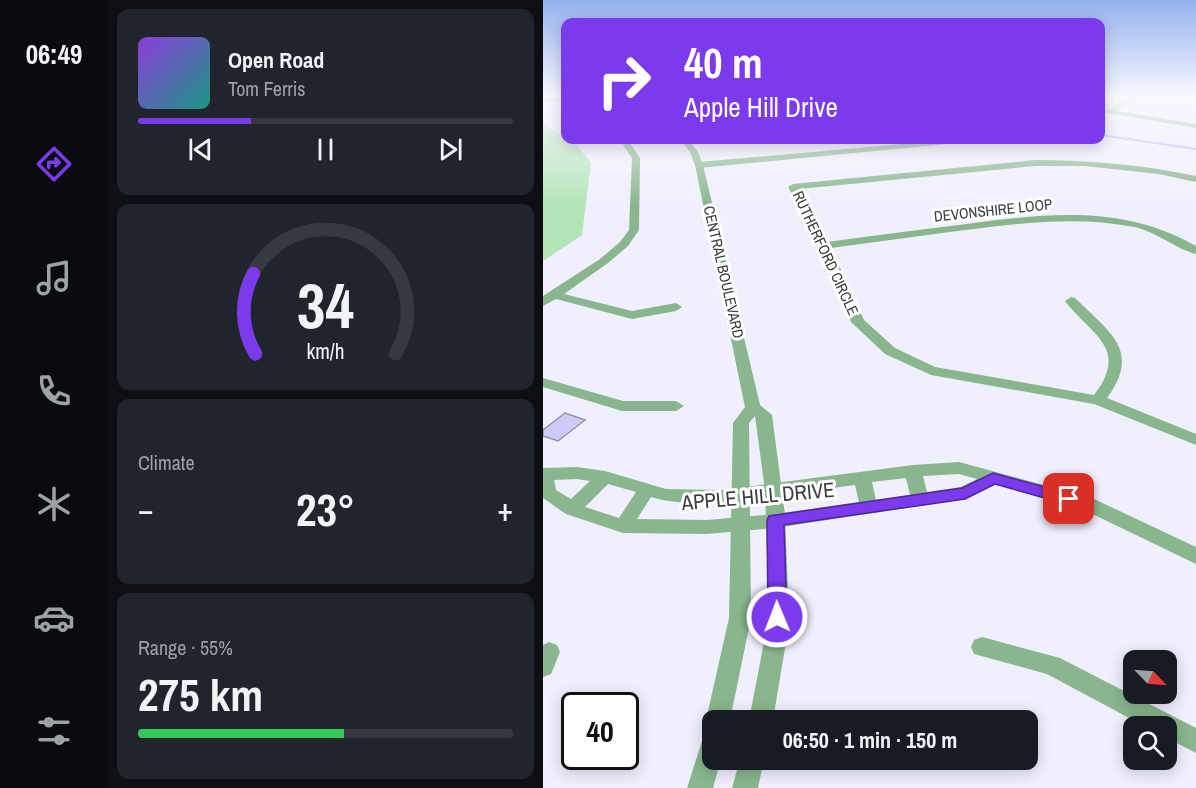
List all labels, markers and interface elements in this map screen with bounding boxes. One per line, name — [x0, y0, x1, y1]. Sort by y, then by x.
text: 40 m — [684, 35, 763, 91]
text: 06:49 — [26, 36, 82, 72]
icon: right — [585, 42, 663, 120]
text: Open Road — [228, 45, 324, 75]
text: Tom Ferris — [228, 75, 306, 102]
text: Apple Hill Drive — [684, 89, 838, 125]
icon: previous — [184, 133, 217, 166]
icon: pause — [309, 133, 342, 166]
icon: next — [434, 133, 467, 166]
icon: directions — [33, 143, 75, 185]
street label: RUTHERFORD CIRCLE — [788, 188, 864, 318]
street label: DEVONSHIRE LOOP — [933, 193, 1053, 227]
street label: CENTRAL BOULEVARD — [699, 204, 749, 340]
icon: music — [33, 257, 75, 299]
text: 34 — [297, 263, 354, 347]
text: km/h — [306, 337, 345, 366]
icon: phone — [33, 370, 75, 412]
text: Climate — [138, 449, 195, 476]
pin — [1043, 473, 1094, 524]
street label: APPLE HILL DRIVE — [679, 475, 836, 517]
text: 23° — [296, 479, 355, 540]
icon: arrive — [1052, 482, 1085, 515]
icon: climate — [33, 483, 75, 525]
text: − — [138, 487, 154, 531]
text: + — [497, 487, 513, 531]
position arrow — [745, 585, 809, 649]
icon: car — [33, 597, 75, 639]
text: Range · 55% — [138, 634, 233, 661]
north arrow — [1123, 650, 1177, 704]
map controls — [1123, 650, 1177, 770]
text: 275 km — [138, 664, 263, 725]
speed limit sign: 40 — [561, 692, 639, 770]
icon: filters — [33, 710, 75, 752]
button: search — [1123, 716, 1177, 770]
text: 06:50 · 1 min · 150 m — [783, 725, 957, 755]

